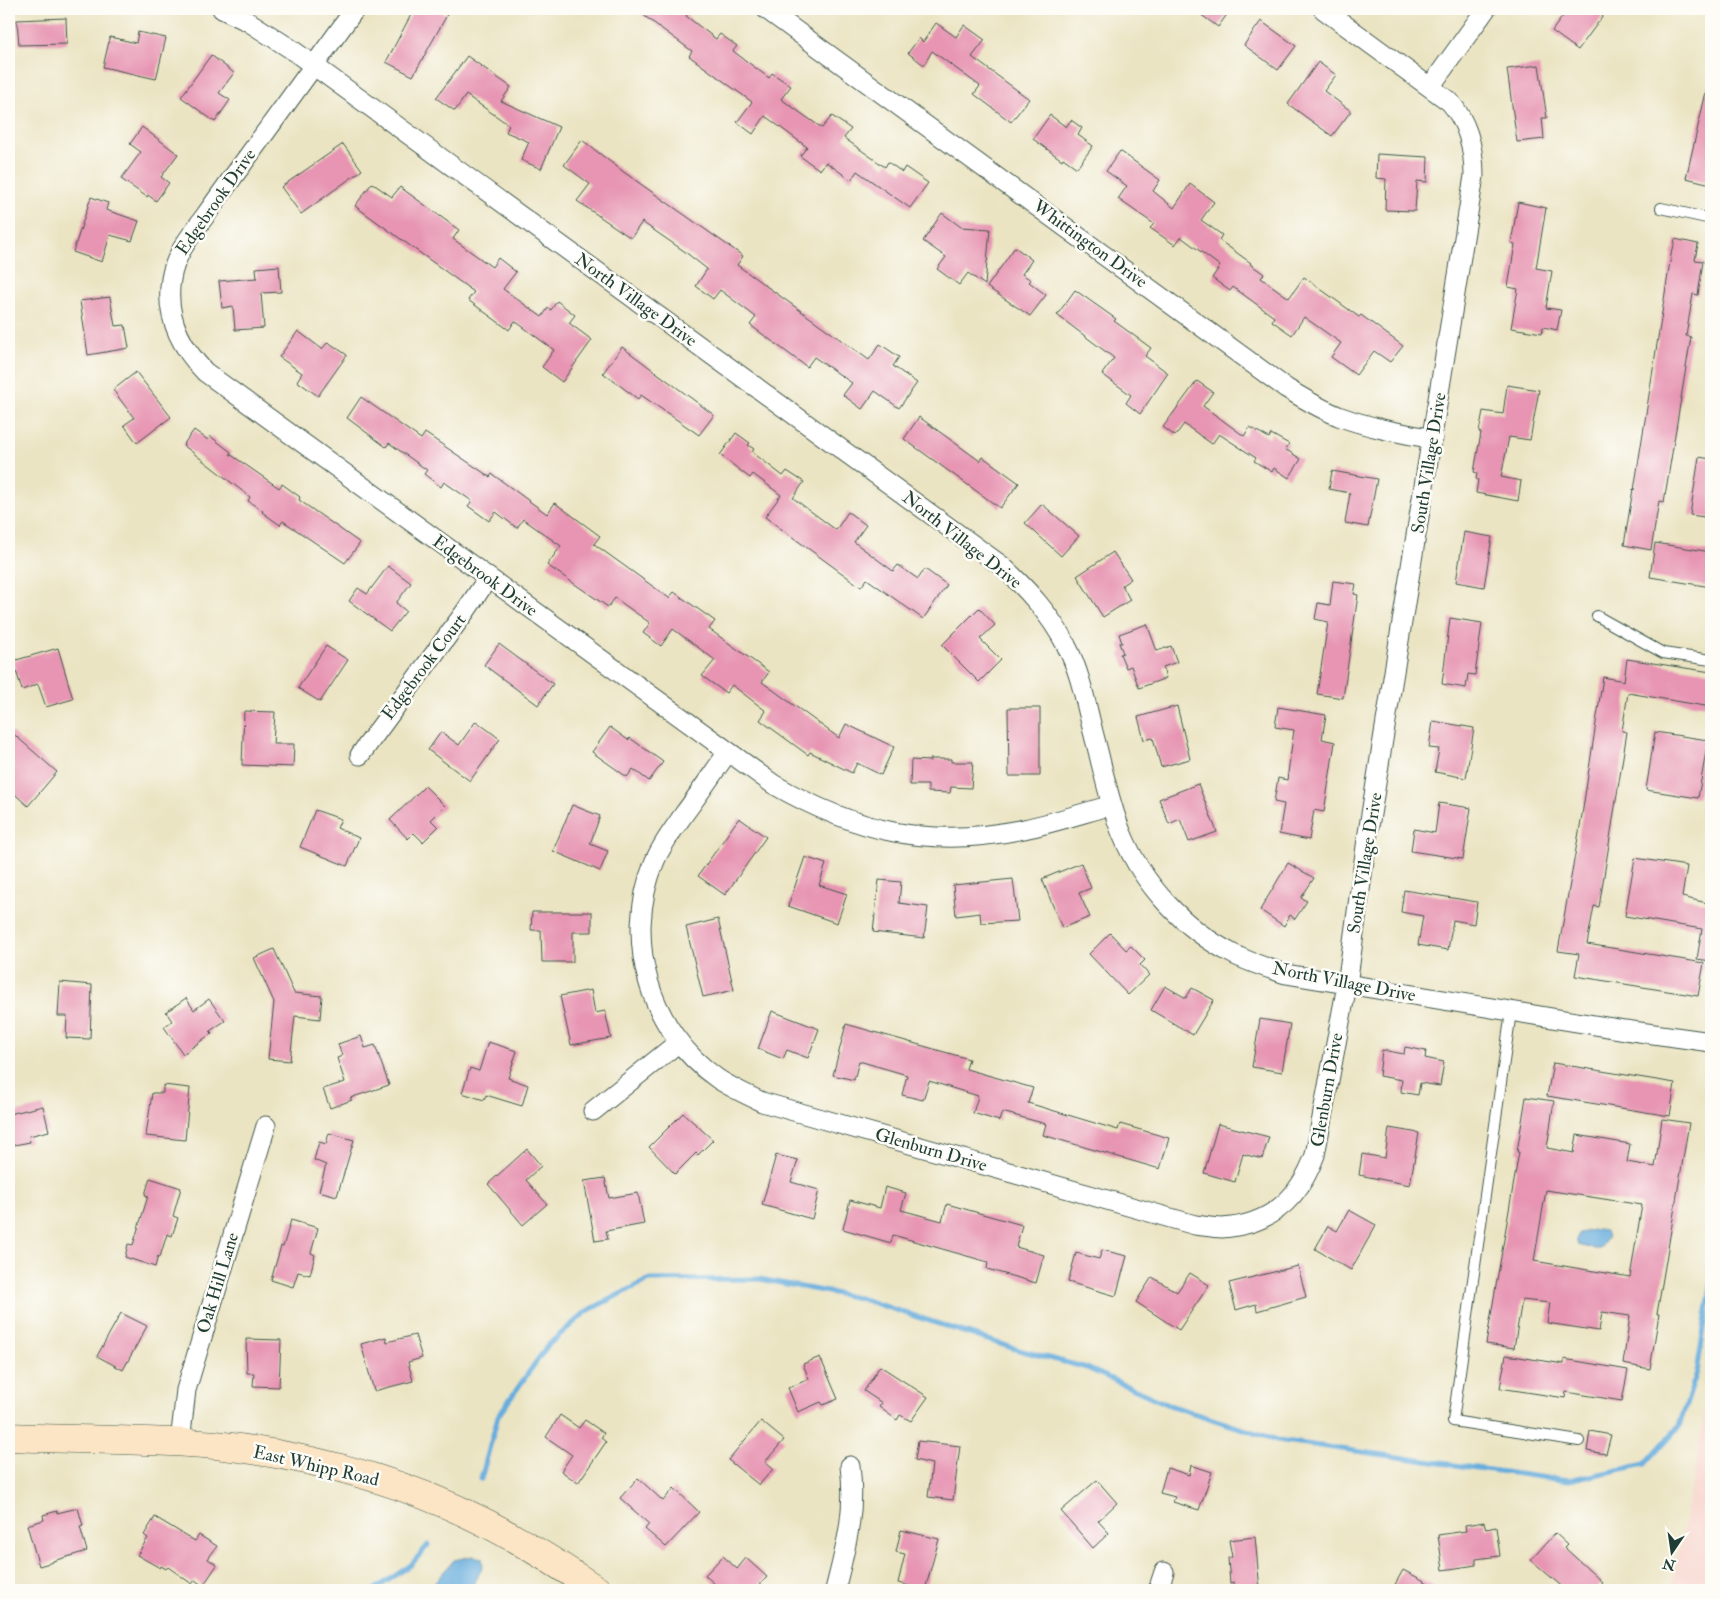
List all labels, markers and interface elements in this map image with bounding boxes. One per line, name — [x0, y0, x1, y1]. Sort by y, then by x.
street label: Edgebrook Drive — [171, 144, 261, 260]
street label: Whittington Drive — [1027, 194, 1152, 294]
street label: North Village Drive — [570, 248, 702, 352]
street label: South Village Drive — [1406, 390, 1452, 535]
street label: North Village Drive — [898, 486, 1027, 594]
street label: Edgebrook Drive — [428, 530, 543, 622]
street label: Edgebrook Court — [377, 609, 471, 725]
street label: South Village Drive — [1342, 790, 1388, 935]
street label: North Village Drive — [1270, 957, 1418, 1007]
street label: Glenburn Drive — [1306, 1031, 1348, 1149]
street label: Glenburn Drive — [872, 1123, 990, 1177]
street label: Oak Hill Lane — [192, 1229, 244, 1336]
street label: East Whipp Road — [251, 1440, 381, 1492]
north arrow — [1648, 1526, 1698, 1576]
text: N — [1661, 1554, 1678, 1574]

